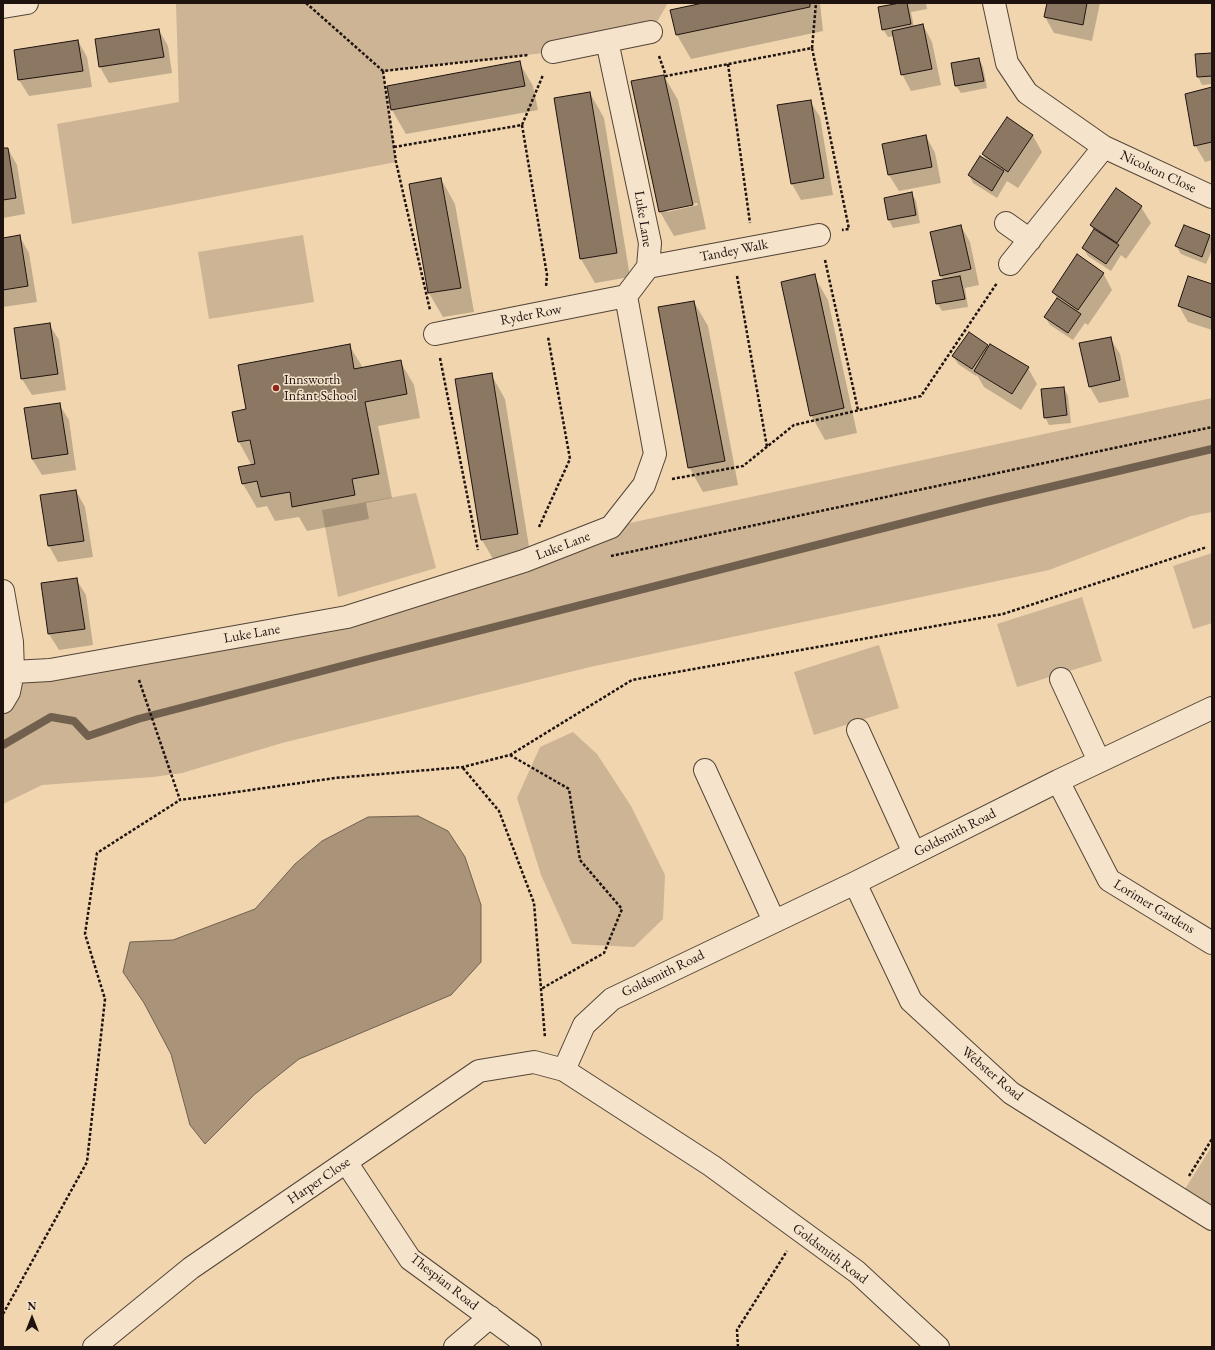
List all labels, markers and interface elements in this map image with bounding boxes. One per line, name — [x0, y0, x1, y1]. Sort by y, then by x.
street label: Nicolson Close — [1117, 147, 1199, 197]
street label: Luke Lane — [630, 190, 656, 248]
street label: Tandey Walk — [698, 236, 770, 266]
street label: Ryder Row — [499, 301, 563, 329]
place label: Innsworth Infant School — [284, 372, 357, 404]
marker: Innsworth Infant School — [271, 383, 281, 393]
street label: Luke Lane — [533, 528, 593, 564]
street label: Luke Lane — [222, 621, 282, 647]
street label: Goldsmith Road — [911, 805, 999, 861]
street label: Lorimer Gardens — [1110, 876, 1198, 938]
street label: Goldsmith Road — [619, 947, 707, 1001]
street label: Webster Road — [958, 1043, 1026, 1105]
street label: Harper Close — [284, 1154, 354, 1208]
street label: Goldsmith Road — [789, 1220, 871, 1288]
street label: Thespian Road — [406, 1250, 482, 1314]
north arrow — [12, 1298, 52, 1338]
text: N — [28, 1299, 36, 1313]

